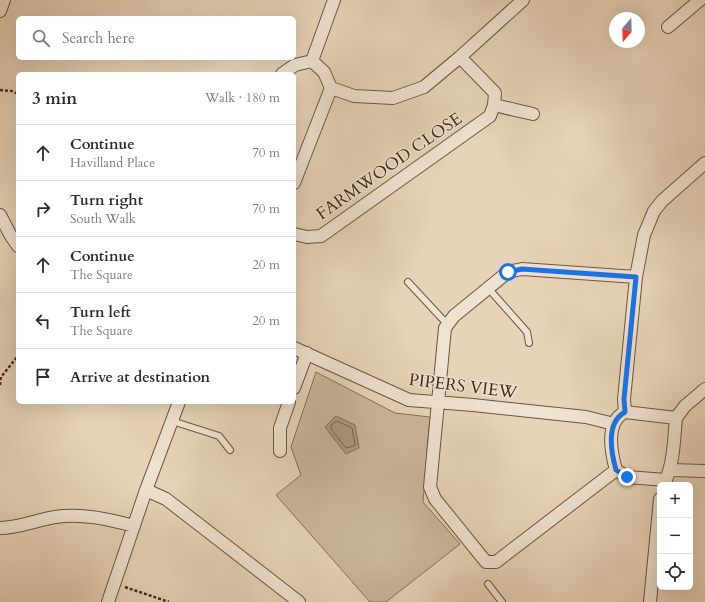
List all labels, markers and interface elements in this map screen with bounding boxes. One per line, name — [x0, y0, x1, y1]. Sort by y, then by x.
north arrow — [609, 12, 645, 48]
search box — [16, 16, 296, 60]
icon: search — [30, 27, 52, 49]
text: Search here — [62, 28, 135, 48]
text: 3 min — [32, 87, 77, 110]
text: Walk · 180 m — [205, 89, 280, 107]
street label: FARMWOOD CLOSE — [312, 107, 466, 225]
text: Continue — [70, 134, 135, 154]
icon: ahead — [32, 142, 54, 164]
text: 70 m — [252, 144, 280, 162]
text: Havilland Place — [70, 154, 155, 172]
text: Turn right — [70, 190, 143, 210]
icon: right — [32, 198, 54, 220]
text: 70 m — [252, 200, 280, 218]
text: South Walk — [70, 210, 136, 228]
text: Continue — [70, 246, 135, 266]
icon: ahead — [32, 254, 54, 276]
text: 20 m — [252, 256, 280, 274]
route start — [499, 263, 517, 281]
text: The Square — [70, 266, 133, 284]
text: Turn left — [70, 302, 131, 322]
icon: left — [32, 310, 54, 332]
text: 20 m — [252, 312, 280, 330]
text: The Square — [70, 322, 133, 340]
icon: arrive — [32, 366, 54, 388]
text: Arrive at destination — [70, 367, 210, 387]
street label: PIPERS VIEW — [408, 368, 519, 404]
route end — [618, 468, 636, 486]
map controls — [657, 482, 693, 590]
button: + — [657, 482, 693, 518]
button: − — [657, 518, 693, 554]
button: locate — [657, 554, 693, 590]

